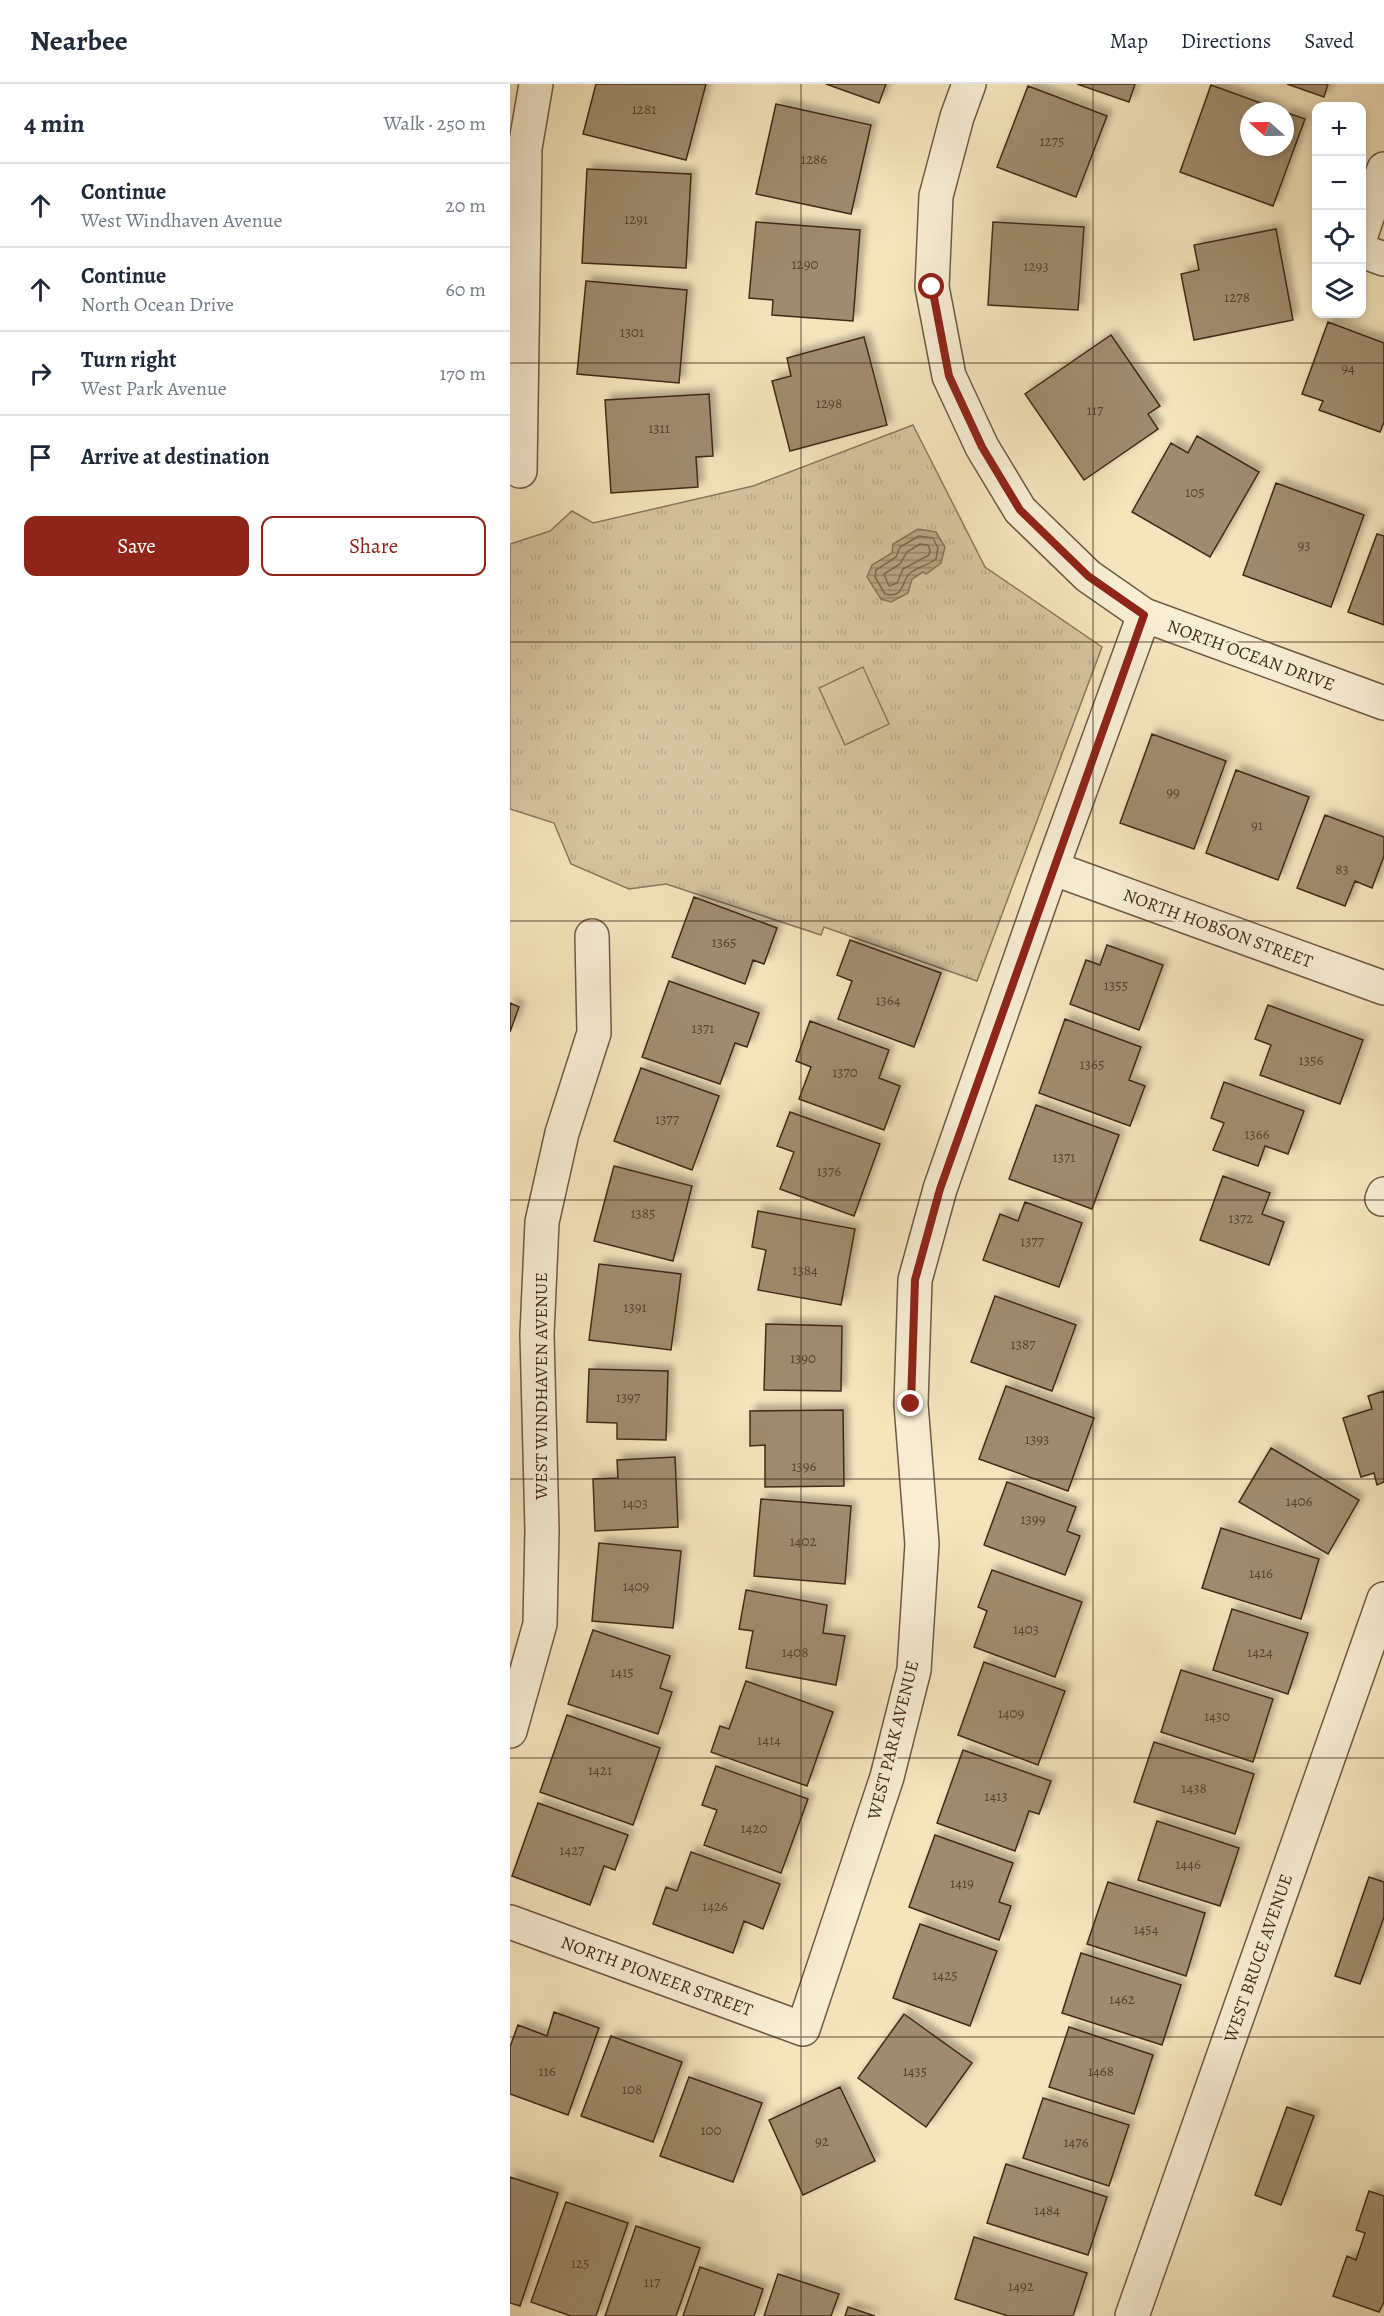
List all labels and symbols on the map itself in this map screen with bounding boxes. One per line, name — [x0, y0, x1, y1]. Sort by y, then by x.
house number: 1281 — [632, 99, 656, 119]
north arrow — [1240, 102, 1294, 156]
house number: 1275 — [1039, 131, 1065, 151]
house number: 1286 — [801, 149, 827, 169]
house number: 1291 — [624, 209, 648, 229]
house number: 1290 — [791, 254, 819, 274]
house number: 1293 — [1023, 256, 1049, 276]
route start — [918, 273, 944, 299]
house number: 1278 — [1224, 287, 1250, 307]
house number: 1301 — [620, 322, 644, 342]
house number: 94 — [1341, 358, 1355, 378]
house number: 1298 — [816, 393, 842, 413]
house number: 117 — [1087, 400, 1104, 420]
house number: 1311 — [648, 418, 670, 438]
house number: 105 — [1185, 482, 1205, 502]
house number: 93 — [1297, 535, 1311, 555]
street label: NORTH OCEAN DRIVE — [1164, 614, 1338, 696]
house number: 99 — [1166, 782, 1180, 802]
house number: 91 — [1251, 815, 1263, 835]
house number: 83 — [1335, 859, 1349, 879]
street label: NORTH HOBSON STREET — [1120, 883, 1316, 974]
house number: 1365 — [712, 932, 736, 952]
house number: 1355 — [1104, 975, 1128, 995]
house number: 1364 — [875, 990, 901, 1010]
house number: 1371 — [692, 1018, 714, 1038]
house number: 1356 — [1299, 1050, 1323, 1070]
house number: 1365 — [1080, 1054, 1104, 1074]
house number: 1370 — [832, 1062, 858, 1082]
house number: 1377 — [655, 1109, 680, 1129]
house number: 1366 — [1244, 1124, 1270, 1144]
house number: 1371 — [1053, 1147, 1075, 1167]
house number: 1376 — [817, 1161, 841, 1181]
house number: 1385 — [630, 1203, 656, 1223]
house number: 1372 — [1229, 1208, 1253, 1228]
house number: 1377 — [1020, 1231, 1045, 1251]
house number: 1384 — [792, 1260, 818, 1280]
street label: WEST WINDHAVEN AVENUE — [529, 1272, 553, 1501]
house number: 1391 — [623, 1297, 647, 1317]
house number: 1387 — [1011, 1334, 1036, 1354]
house number: 1390 — [790, 1348, 816, 1368]
house number: 1397 — [616, 1387, 641, 1407]
route end — [897, 1390, 923, 1416]
house number: 1393 — [1025, 1429, 1049, 1449]
house number: 1396 — [791, 1456, 817, 1476]
house number: 1406 — [1286, 1491, 1312, 1511]
house number: 1403 — [622, 1493, 648, 1513]
house number: 1399 — [1020, 1509, 1046, 1529]
house number: 1402 — [789, 1531, 817, 1551]
house number: 1416 — [1249, 1563, 1273, 1583]
house number: 1409 — [623, 1576, 650, 1596]
house number: 1403 — [1013, 1619, 1039, 1639]
house number: 1408 — [781, 1642, 809, 1662]
house number: 1424 — [1247, 1642, 1273, 1662]
street label: WEST PARK AVENUE — [861, 1658, 924, 1823]
house number: 1415 — [610, 1662, 634, 1682]
house number: 1409 — [998, 1703, 1025, 1723]
house number: 1430 — [1204, 1706, 1230, 1726]
house number: 1414 — [757, 1730, 781, 1750]
house number: 1421 — [588, 1760, 612, 1780]
house number: 1438 — [1181, 1778, 1207, 1798]
house number: 1413 — [984, 1786, 1008, 1806]
house number: 1420 — [740, 1818, 768, 1838]
house number: 1427 — [559, 1840, 585, 1860]
house number: 1446 — [1175, 1854, 1201, 1874]
street label: WEST BRUCE AVENUE — [1218, 1871, 1298, 2046]
house number: 1419 — [950, 1873, 974, 1893]
house number: 1426 — [702, 1896, 728, 1916]
house number: 1454 — [1133, 1919, 1159, 1939]
street label: NORTH PIONEER STREET — [558, 1930, 756, 2022]
house number: 1425 — [932, 1965, 958, 1985]
house number: 1462 — [1109, 1989, 1135, 2009]
house number: 116 — [538, 2061, 556, 2081]
house number: 1435 — [903, 2061, 927, 2081]
house number: 1468 — [1088, 2061, 1114, 2081]
house number: 108 — [622, 2079, 642, 2099]
house number: 100 — [700, 2120, 722, 2140]
house number: 92 — [815, 2131, 829, 2151]
house number: 1476 — [1063, 2132, 1089, 2152]
house number: 1484 — [1034, 2200, 1060, 2220]
house number: 125 — [571, 2253, 589, 2273]
house number: 117 — [644, 2272, 661, 2292]
house number: 1492 — [1008, 2276, 1034, 2296]

